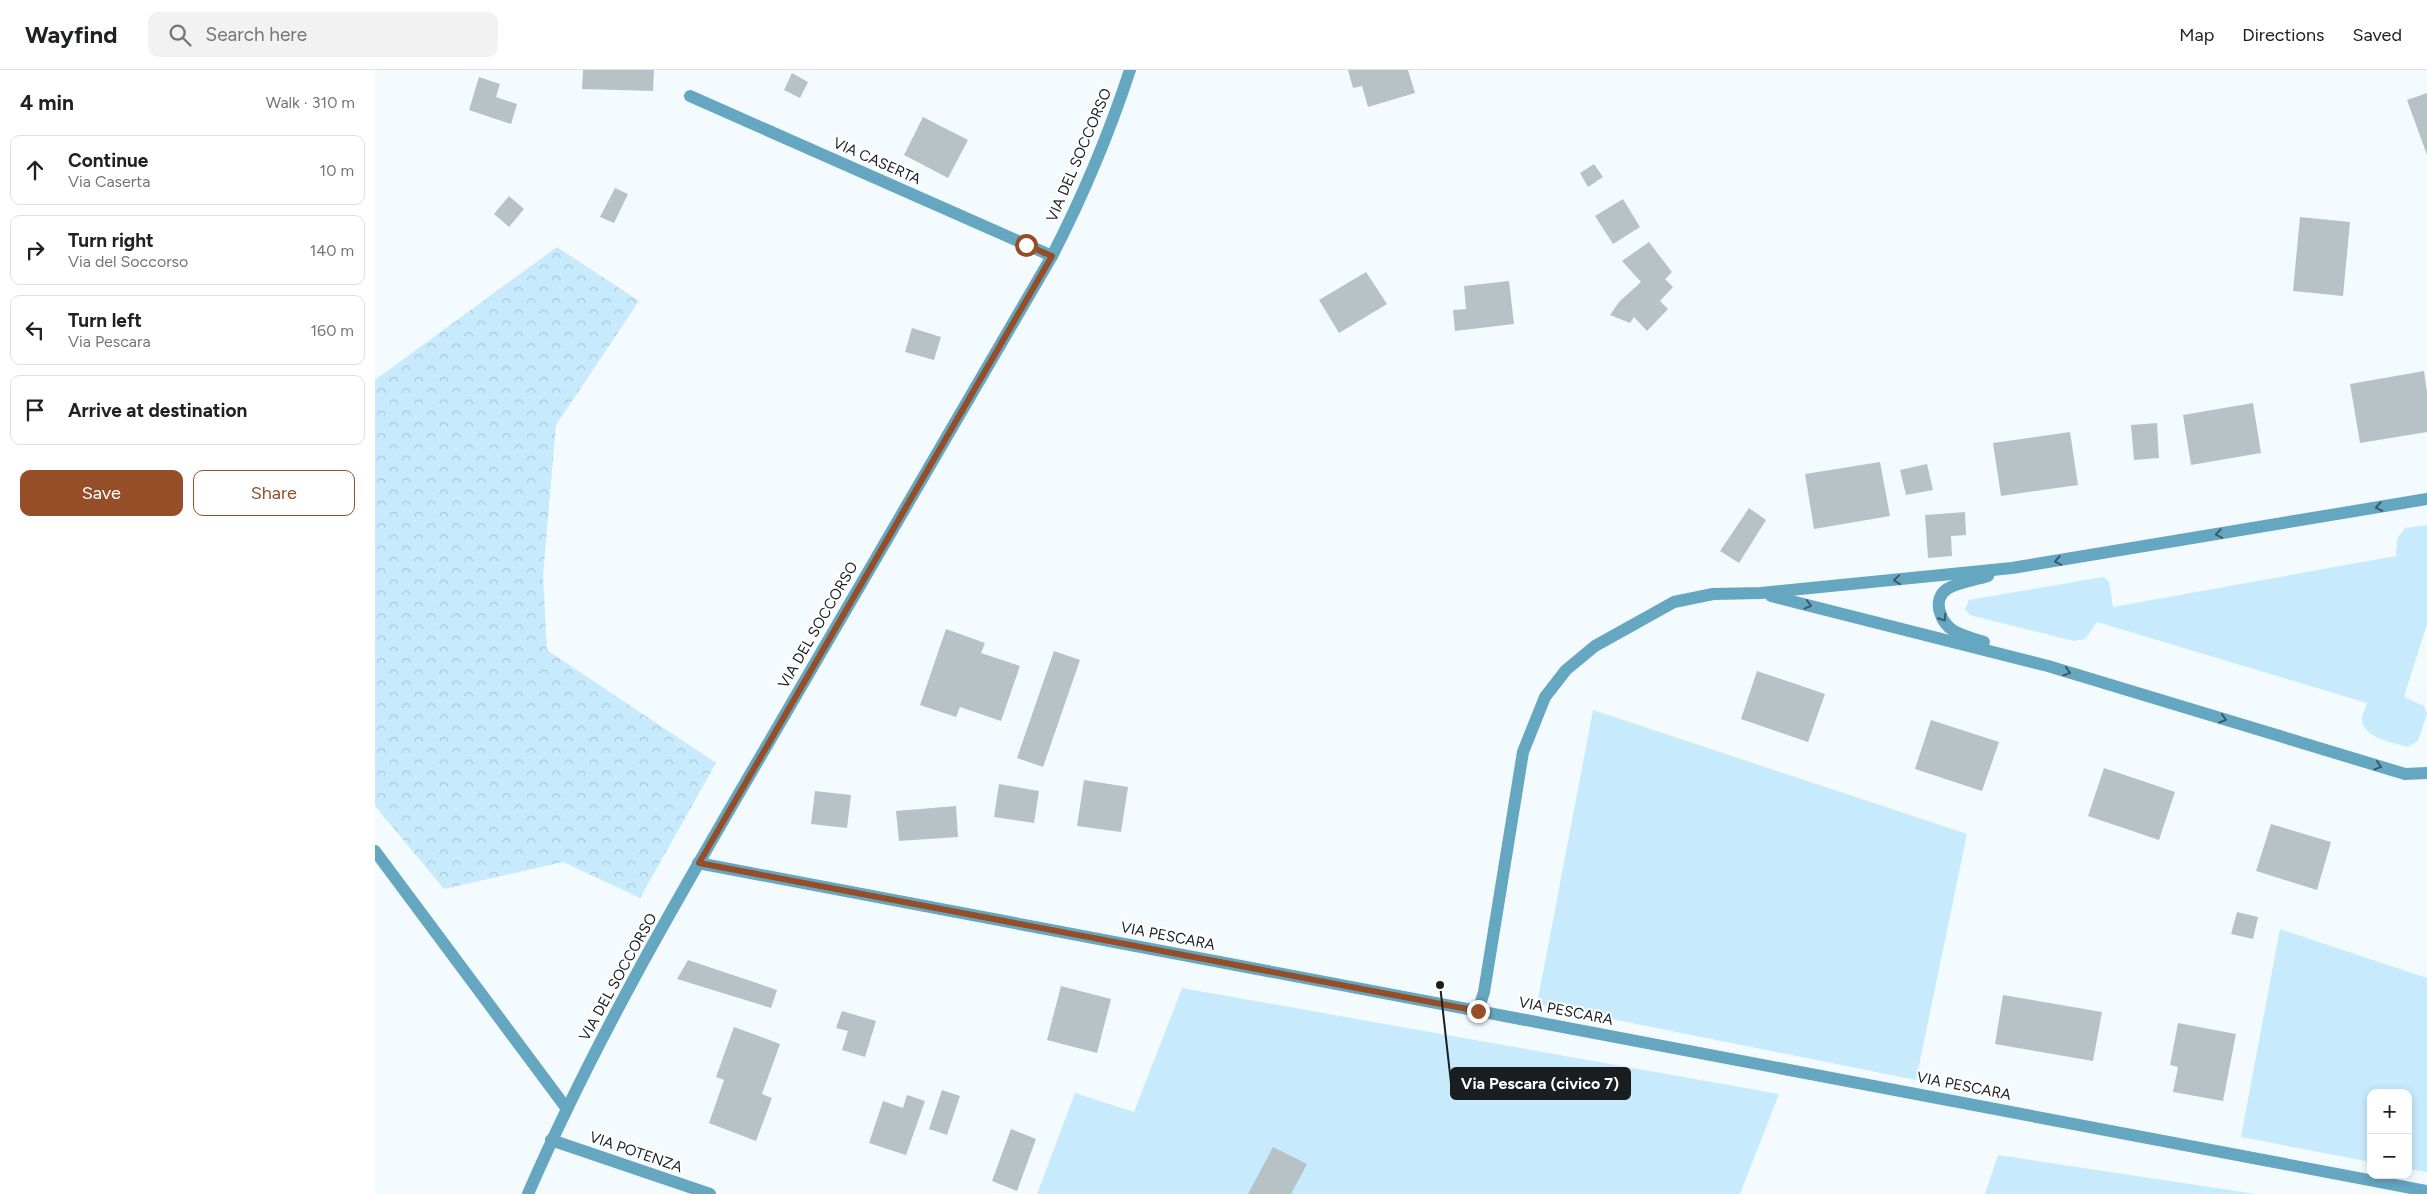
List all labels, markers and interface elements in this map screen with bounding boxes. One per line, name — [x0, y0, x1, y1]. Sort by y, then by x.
search box — [148, 12, 498, 57]
text: Wayfind — [25, 20, 118, 49]
icon: search — [166, 21, 194, 49]
text: Search here — [206, 23, 307, 46]
text: Map — [2179, 24, 2214, 46]
text: Directions — [2242, 24, 2324, 46]
text: Saved — [2352, 24, 2402, 46]
street label: VIA DEL SOCCORSO — [1043, 85, 1115, 225]
text: 4 min — [20, 90, 74, 115]
text: Walk · 310 m — [266, 93, 355, 112]
street label: VIA CASERTA — [830, 134, 924, 188]
text: Continue — [68, 149, 148, 172]
icon: ahead — [21, 156, 49, 184]
text: 10 m — [320, 161, 354, 180]
text: Via Caserta — [68, 172, 150, 191]
text: Turn right — [68, 229, 154, 252]
route start — [1015, 234, 1038, 257]
icon: right — [21, 236, 49, 264]
text: 140 m — [310, 241, 354, 260]
text: Via del Soccorso — [68, 252, 188, 271]
text: Turn left — [68, 309, 142, 332]
icon: left — [21, 316, 49, 344]
text: 160 m — [311, 321, 354, 340]
text: Via Pescara — [68, 332, 151, 351]
icon: arrive — [21, 396, 49, 424]
text: Arrive at destination — [68, 399, 247, 422]
button: Save — [20, 470, 183, 516]
button: Share — [193, 470, 355, 516]
one-way arrow — [2375, 501, 2383, 511]
one-way arrow — [2214, 528, 2223, 538]
one-way arrow — [2054, 555, 2063, 565]
street label: VIA DEL SOCCORSO — [774, 558, 862, 692]
one-way arrow — [1893, 574, 1901, 585]
one-way arrow — [1804, 599, 1813, 610]
one-way arrow — [1937, 613, 1947, 622]
one-way arrow — [2063, 666, 2071, 676]
one-way arrow — [2218, 713, 2226, 723]
one-way arrow — [2374, 760, 2382, 770]
street label: VIA DEL SOCCORSO — [575, 910, 661, 1044]
street label: VIA PESCARA — [1119, 918, 1217, 954]
street label: VIA PESCARA — [1517, 993, 1615, 1029]
route end — [1467, 1000, 1490, 1023]
callout: Via Pescara (civico 7) — [1451, 1068, 1630, 1099]
street label: VIA PESCARA — [1915, 1068, 2013, 1104]
text: Via Pescara (civico 7) — [1461, 1074, 1619, 1093]
map controls — [2367, 1089, 2412, 1179]
button: + — [2367, 1089, 2412, 1134]
street label: VIA POTENZA — [587, 1128, 685, 1176]
button: − — [2367, 1134, 2412, 1179]

